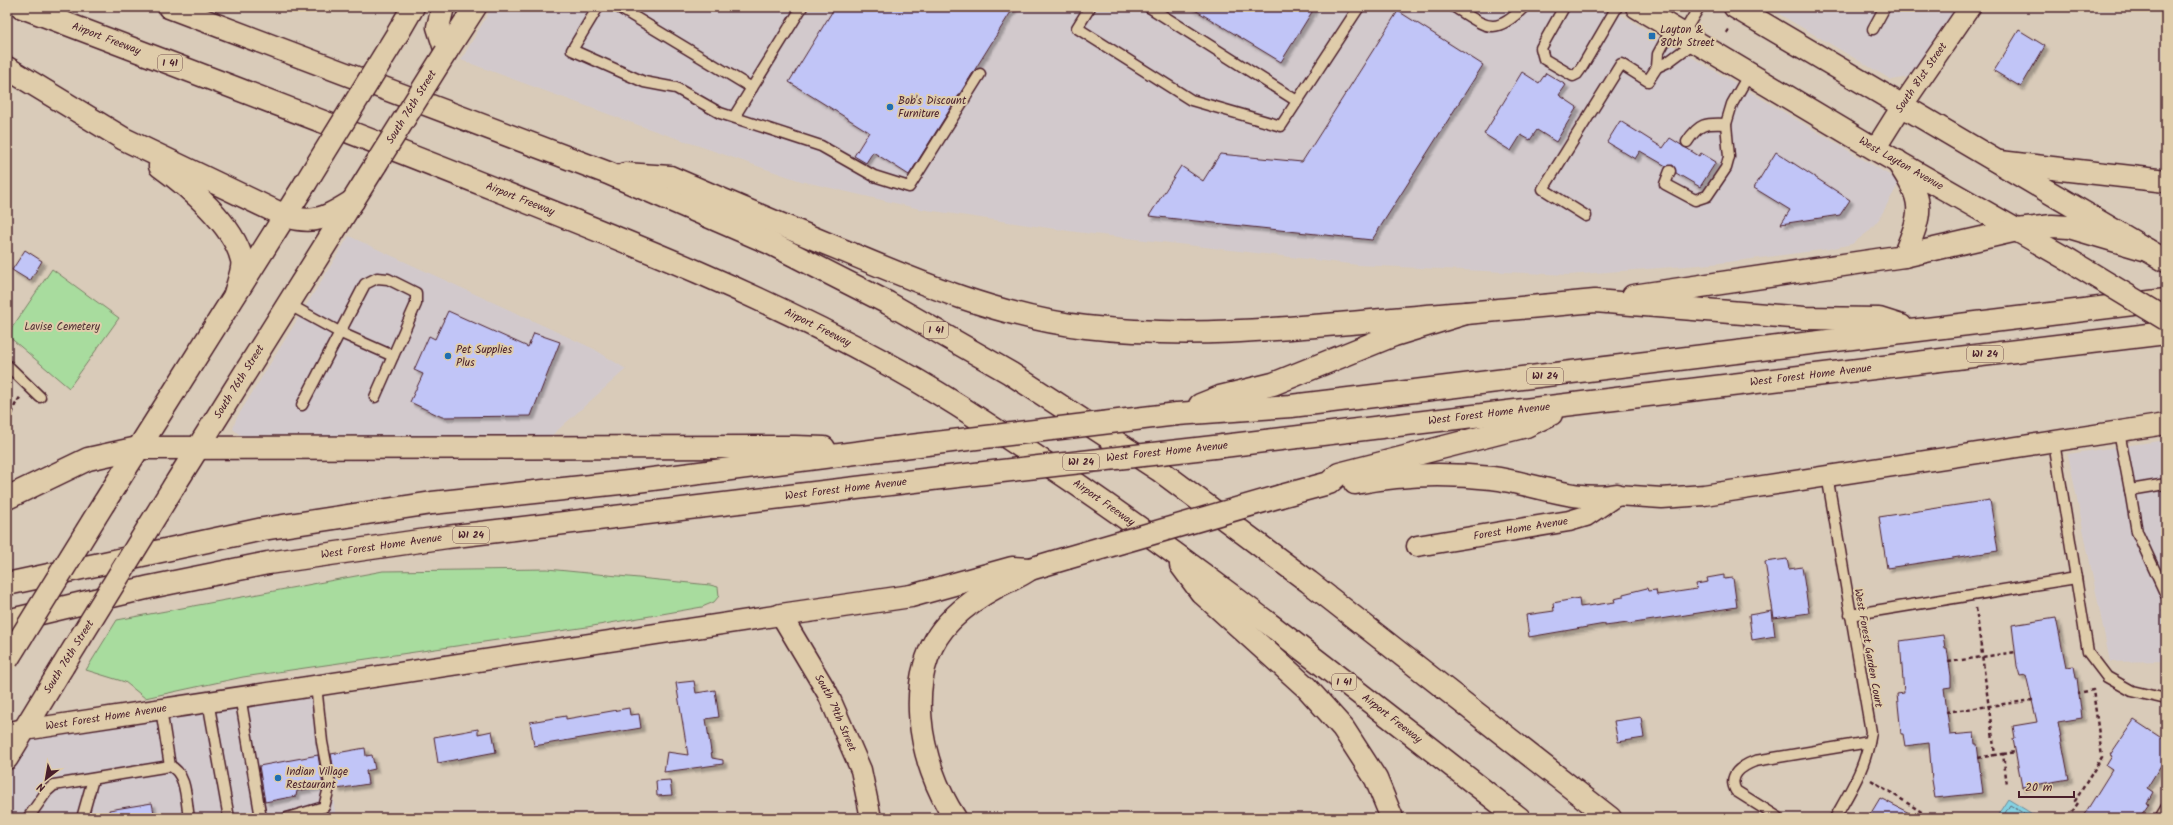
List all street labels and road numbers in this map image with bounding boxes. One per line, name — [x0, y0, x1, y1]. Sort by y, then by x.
street label: Airport Freeway — [69, 18, 144, 60]
street label: South 81st Street — [1891, 38, 1952, 117]
road number: I 41 — [158, 55, 182, 71]
street label: South 76th Street — [381, 66, 442, 148]
street label: West Layton Avenue — [1855, 132, 1947, 195]
street label: Airport Freeway — [483, 177, 558, 221]
street label: Airport Freeway — [781, 303, 855, 352]
road number: I 41 — [924, 322, 948, 338]
street label: South 76th Street — [209, 341, 270, 422]
road number: WI 24 — [1967, 346, 2003, 362]
street label: West Forest Home Avenue — [1749, 359, 1873, 392]
road number: WI 24 — [1527, 368, 1563, 384]
street label: West Forest Home Avenue — [1427, 398, 1551, 430]
street label: West Forest Home Avenue — [1105, 437, 1229, 467]
road number: WI 24 — [1063, 454, 1099, 470]
street label: West Forest Home Avenue — [784, 473, 908, 505]
street label: Airport Freeway — [1069, 475, 1139, 532]
street label: Forest Home Avenue — [1472, 512, 1569, 546]
road number: WI 24 — [453, 527, 489, 543]
street label: West Forest Home Avenue — [319, 529, 443, 564]
street label: West Forest Garden Court — [1849, 587, 1887, 710]
street label: South 76th Street — [39, 616, 99, 698]
street label: South 79th Street — [809, 671, 861, 755]
road number: I 41 — [1332, 674, 1356, 690]
street label: Airport Freeway — [1358, 689, 1427, 749]
street label: West Forest Home Avenue — [44, 699, 168, 736]

